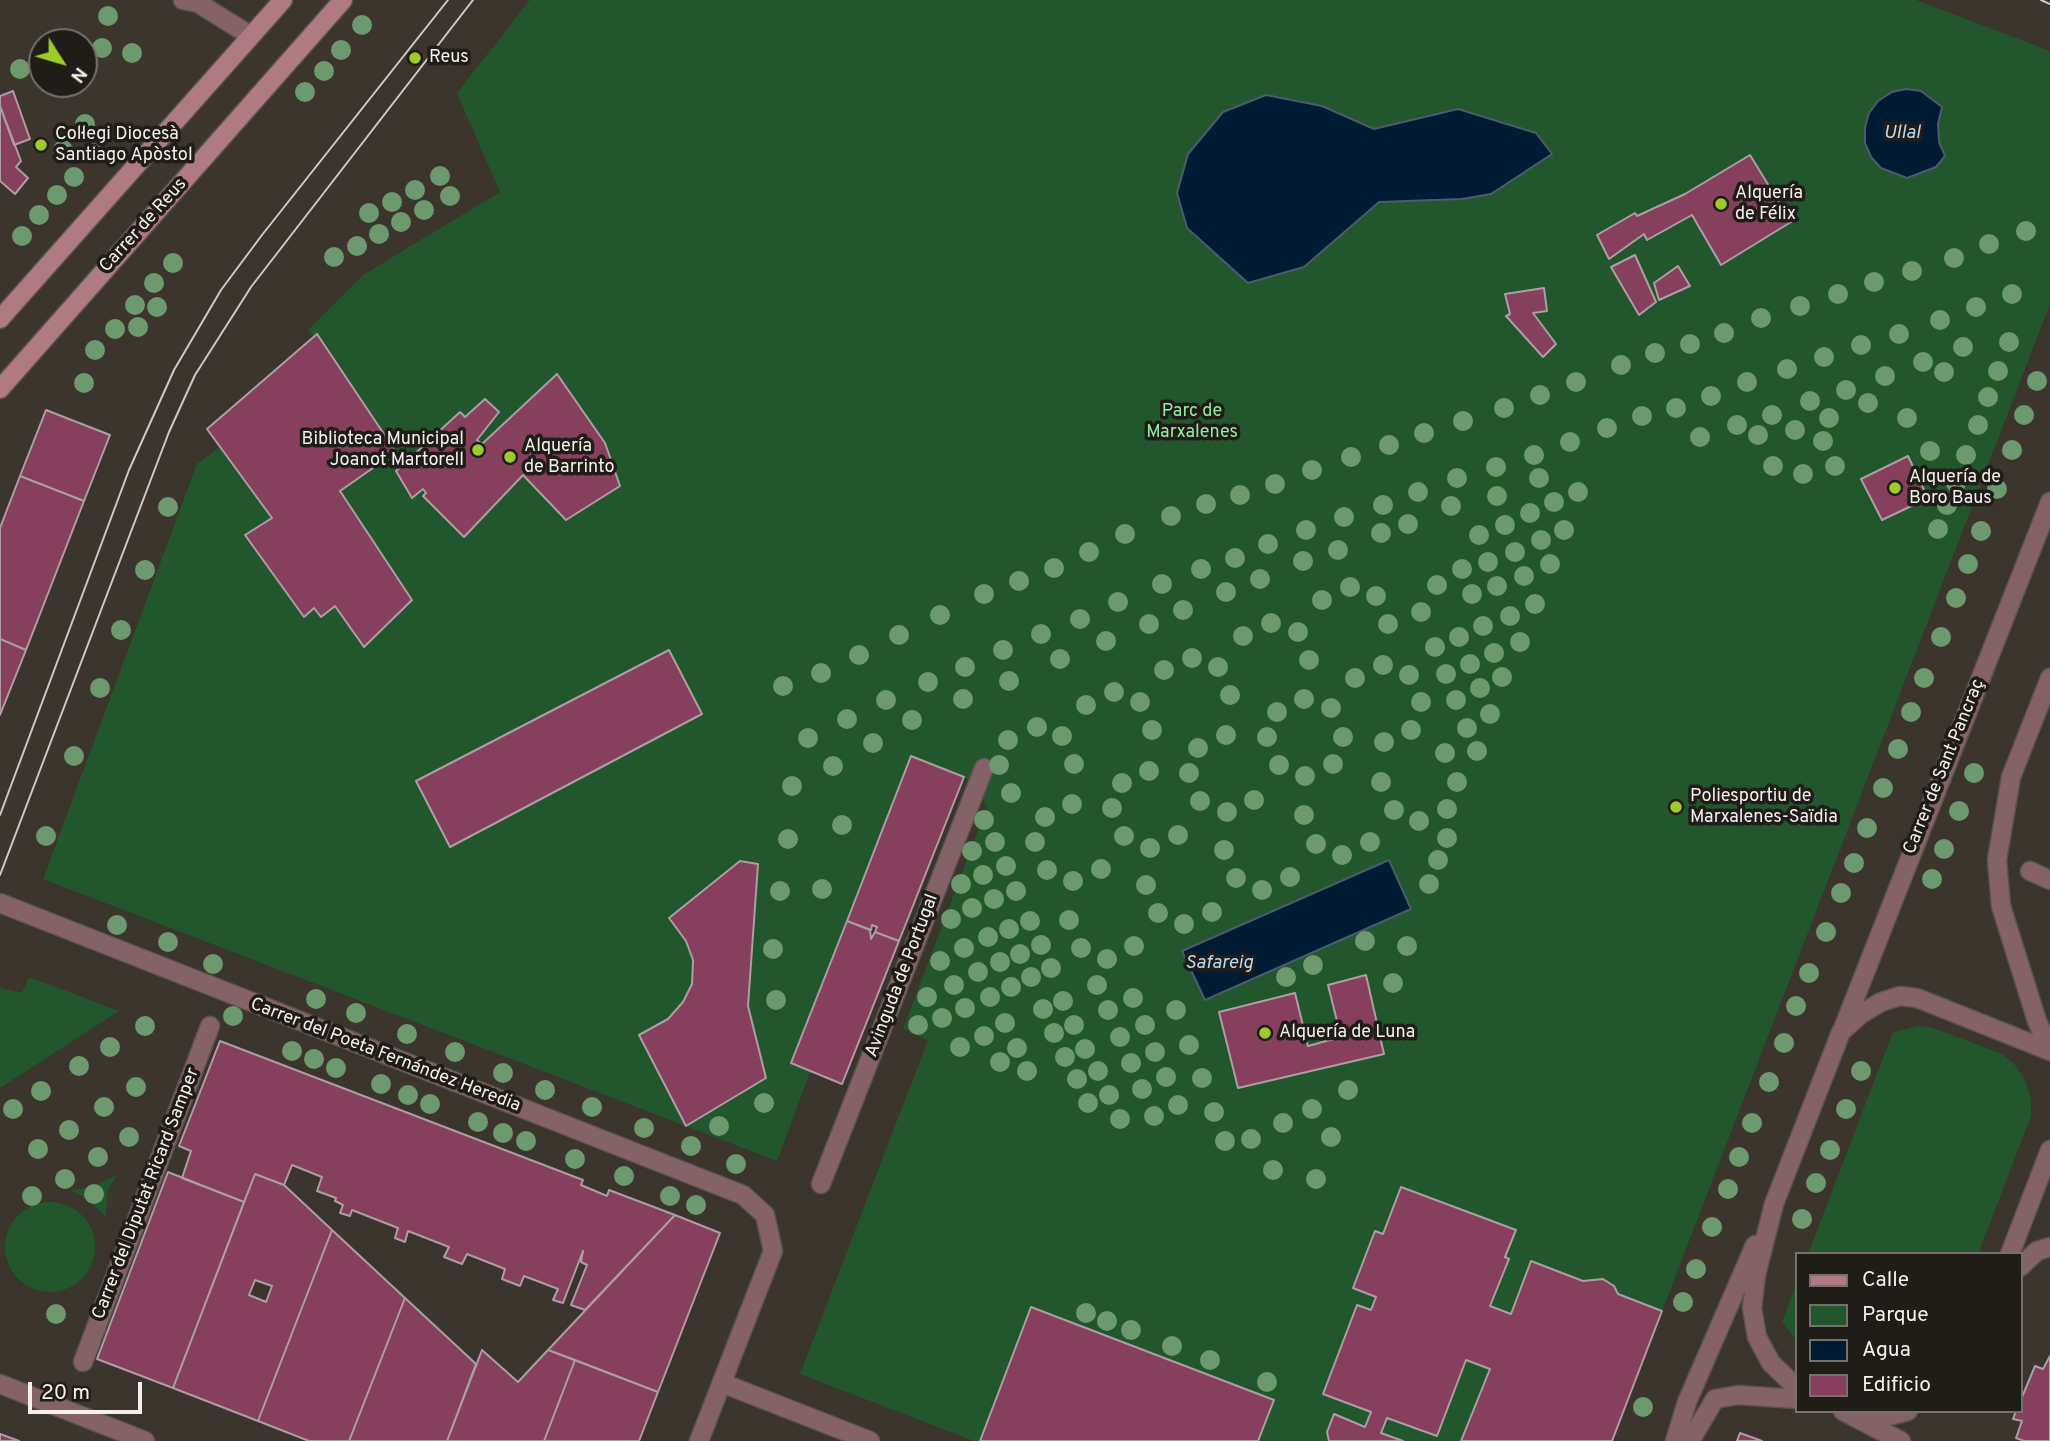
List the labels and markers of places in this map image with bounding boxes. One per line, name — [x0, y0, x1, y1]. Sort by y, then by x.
place label: Reus — [429, 47, 469, 69]
marker: Reus — [407, 50, 423, 66]
place label: Col·legi Diocesà Santiago Apòstol — [55, 124, 193, 166]
marker: Col·legi Diocesà Santiago Apòstol — [33, 137, 49, 153]
place label: Alquería de Félix — [1735, 183, 1803, 226]
marker: Alquería de Félix — [1713, 196, 1729, 212]
place label: Biblioteca Municipal Joanot Martorell — [302, 429, 464, 472]
place label: Alquería de Barrinto — [524, 436, 615, 478]
marker: Biblioteca Municipal Joanot Martorell — [470, 442, 486, 458]
marker: Alquería de Barrinto — [502, 449, 518, 465]
place label: Alquería de Boro Baus — [1909, 467, 2001, 510]
marker: Alquería de Boro Baus — [1887, 480, 1903, 496]
place label: Poliesportiu de Marxalenes-Saïdia — [1690, 786, 1838, 828]
marker: Poliesportiu de Marxalenes-Saïdia — [1668, 799, 1684, 815]
place label: Alquería de Luna — [1279, 1022, 1415, 1044]
marker: Alquería de Luna — [1257, 1025, 1273, 1041]

